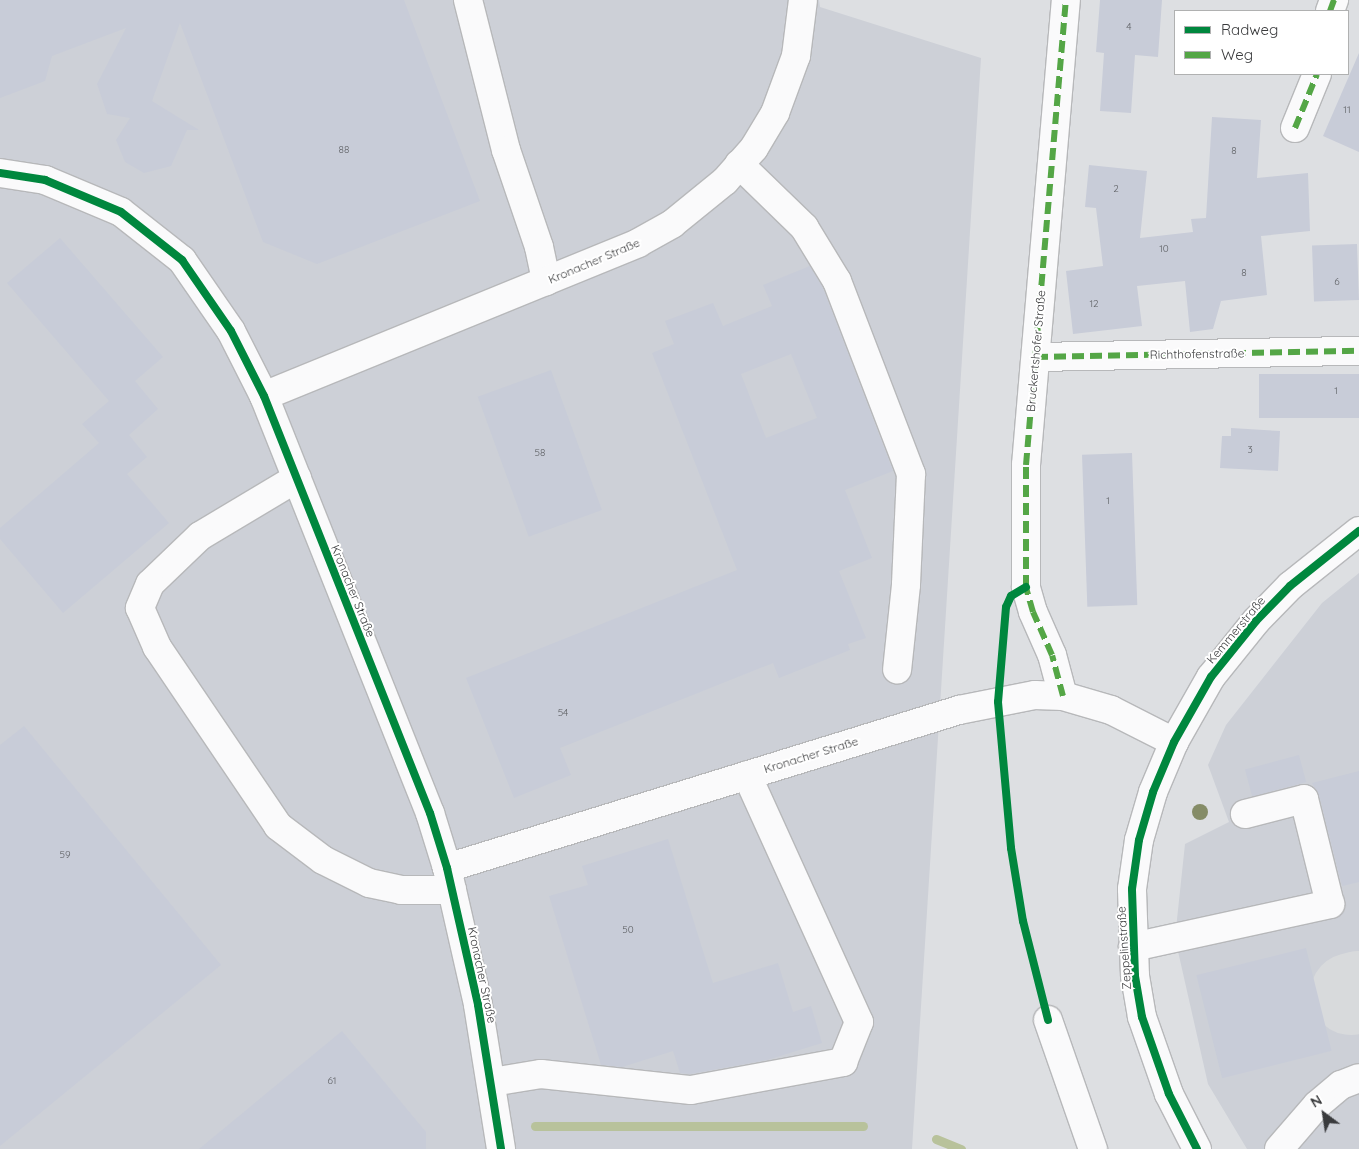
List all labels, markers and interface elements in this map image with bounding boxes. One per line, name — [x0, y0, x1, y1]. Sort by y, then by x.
legend — [1174, 10, 1349, 75]
text: Radweg — [1221, 20, 1278, 39]
house number: 4 — [1126, 21, 1132, 33]
text: Weg — [1221, 45, 1253, 64]
house number: 11 — [1343, 104, 1351, 116]
house number: 88 — [339, 144, 349, 156]
house number: 8 — [1231, 145, 1237, 157]
house number: 2 — [1113, 183, 1119, 195]
street label: Kronacher Straße — [546, 235, 642, 287]
house number: 10 — [1159, 243, 1169, 255]
house number: 8 — [1241, 267, 1247, 279]
house number: 6 — [1334, 276, 1340, 288]
street label: Bruckertshofer Straße — [1024, 290, 1048, 412]
house number: 12 — [1089, 298, 1099, 310]
street label: Richthofenstraße — [1149, 346, 1245, 362]
house number: 1 — [1334, 385, 1338, 397]
house number: 3 — [1247, 444, 1253, 456]
house number: 58 — [535, 447, 545, 459]
house number: 1 — [1106, 495, 1110, 507]
street label: Kronacher Straße — [328, 543, 378, 639]
street label: Kemmerstraße — [1204, 593, 1268, 667]
house number: 54 — [558, 707, 568, 719]
street label: Kronacher Straße — [762, 734, 860, 776]
house number: 59 — [59, 849, 71, 861]
street label: Zeppelinstraße — [1114, 906, 1134, 990]
house number: 50 — [622, 924, 634, 936]
street label: Kronacher Straße — [465, 926, 499, 1024]
house number: 61 — [327, 1075, 337, 1087]
north arrow — [1299, 1089, 1349, 1139]
text: N — [1307, 1091, 1325, 1112]

